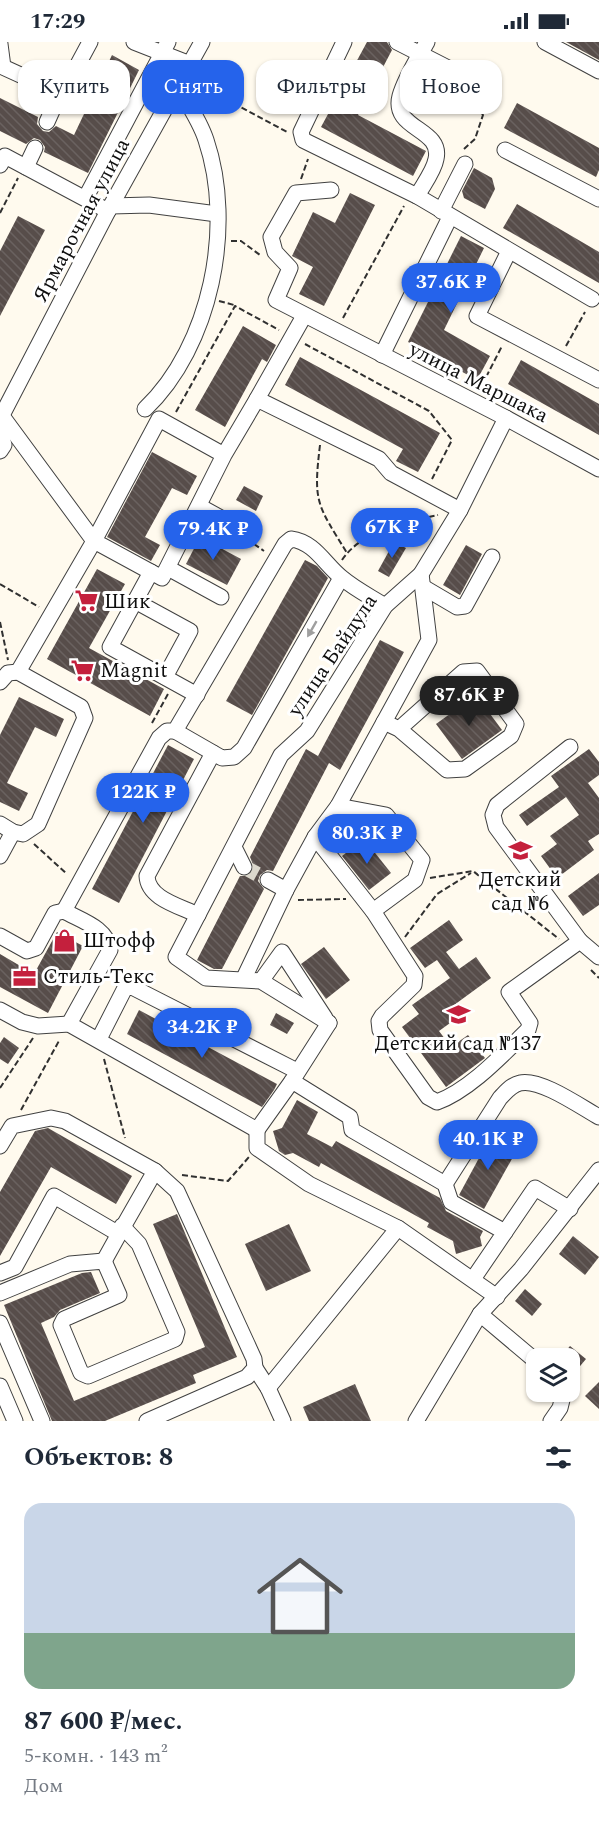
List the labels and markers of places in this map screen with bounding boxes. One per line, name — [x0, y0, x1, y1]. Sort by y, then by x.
pin: 37.6K ₽ — [396, 263, 506, 314]
pin: 67K ₽ — [350, 508, 434, 559]
pin: 79.4K ₽ — [158, 510, 268, 561]
place label: Шик — [104, 586, 151, 618]
supermarket icon: Шик — [73, 588, 99, 614]
place label: Magnit — [100, 655, 168, 687]
supermarket icon: Magnit — [69, 657, 95, 683]
pin: 87.6K ₽ — [414, 676, 524, 727]
pin: 122K ₽ — [94, 773, 192, 824]
pin: 80.3K ₽ — [312, 814, 422, 865]
school or university icon: Детский сад №6 — [507, 838, 533, 864]
place label: Детский сад №6 — [479, 864, 561, 920]
place label: Штофф — [83, 925, 155, 957]
shop icon: Штофф — [52, 927, 78, 953]
place label: Стиль-Текс — [43, 961, 154, 993]
office icon: Стиль-Текс — [12, 963, 38, 989]
school or university icon: Детский сад №137 — [445, 1002, 471, 1028]
pin: 34.2K ₽ — [147, 1008, 257, 1059]
place label: Детский сад №137 — [375, 1028, 541, 1060]
pin: 40.1K ₽ — [433, 1120, 543, 1171]

